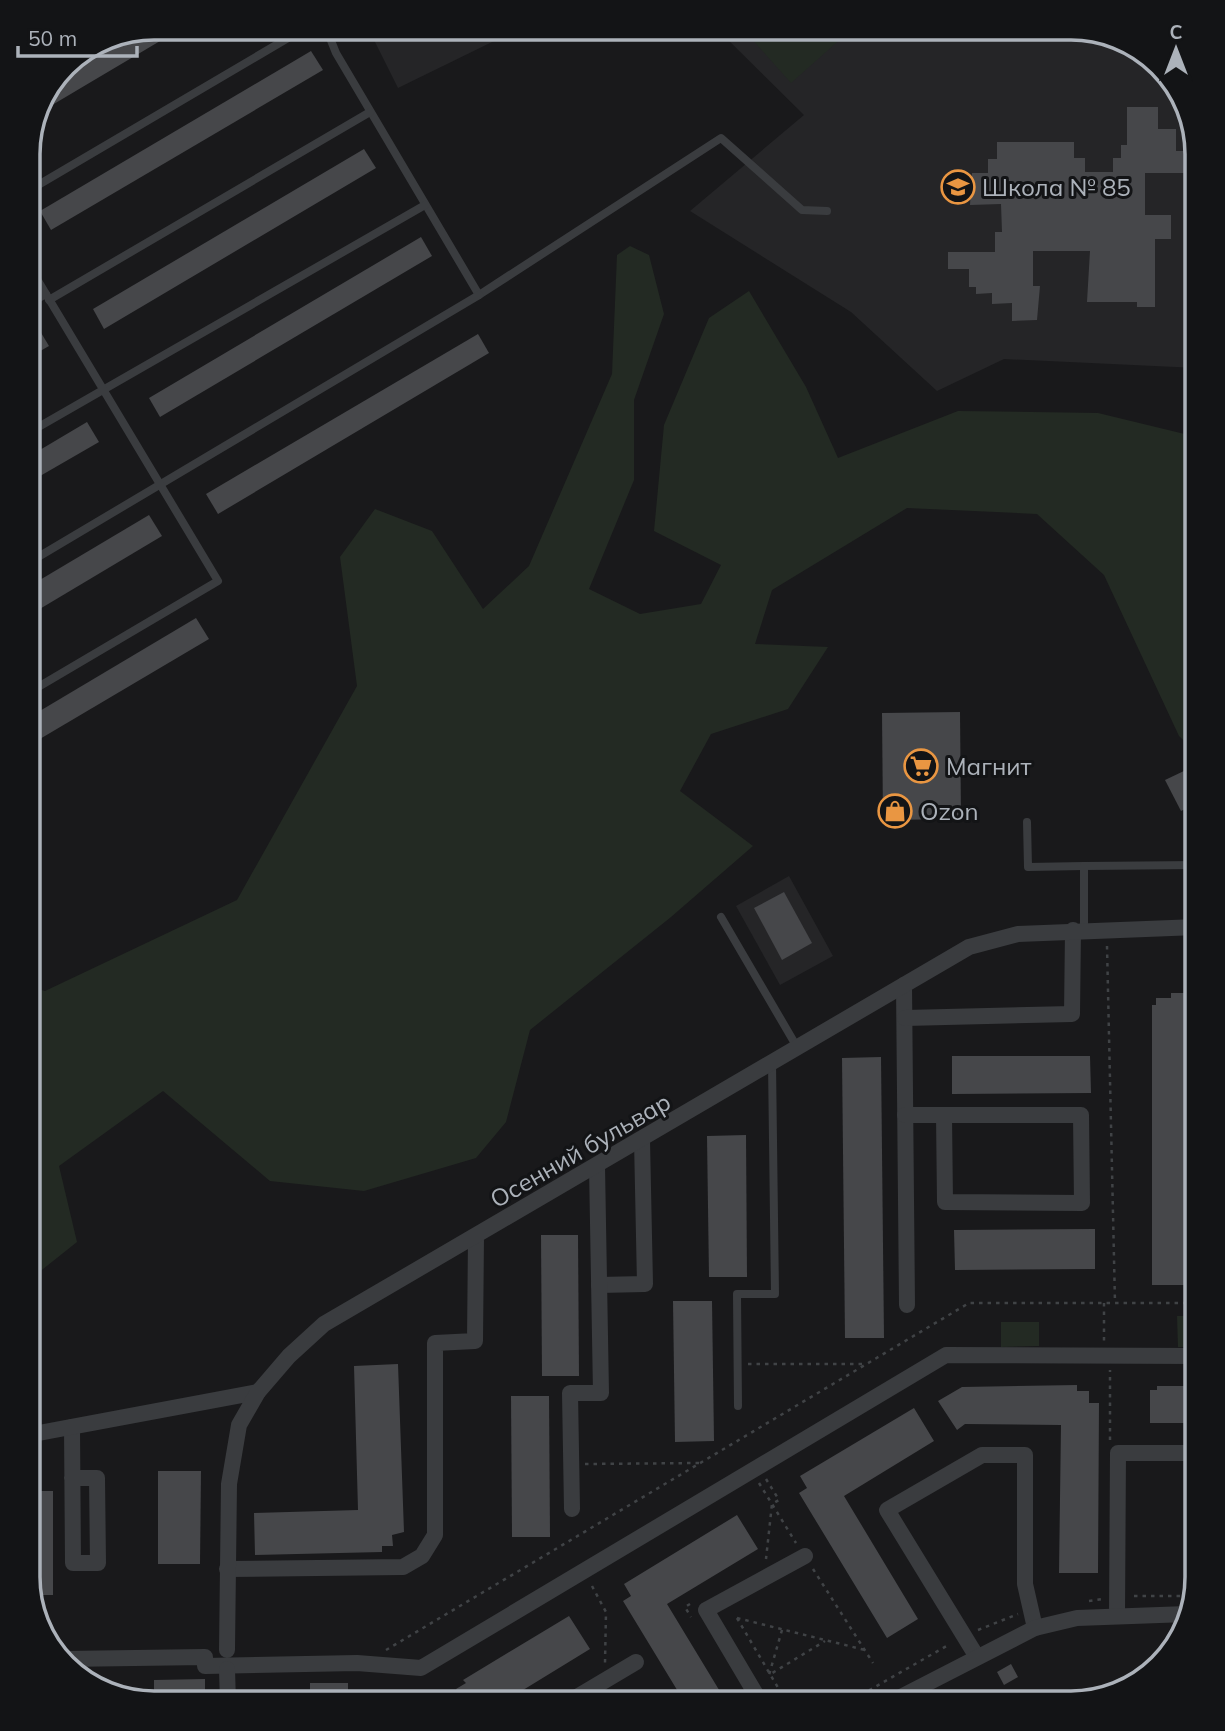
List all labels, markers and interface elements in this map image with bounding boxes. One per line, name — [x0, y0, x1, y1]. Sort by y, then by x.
scale bar — [18, 14, 136, 58]
north arrow — [1141, 14, 1211, 84]
text: С — [1169, 20, 1183, 44]
text: 50 m — [28, 25, 77, 51]
school or university icon: Школа № 85 — [939, 168, 977, 206]
place label: Школа № 85 — [982, 172, 1131, 202]
supermarket icon: Магнит — [902, 747, 940, 785]
place label: Магнит — [946, 751, 1032, 781]
shop icon: Ozon — [876, 792, 914, 830]
place label: Ozon — [920, 796, 979, 826]
street label: Осенний бульвар — [484, 1086, 676, 1214]

